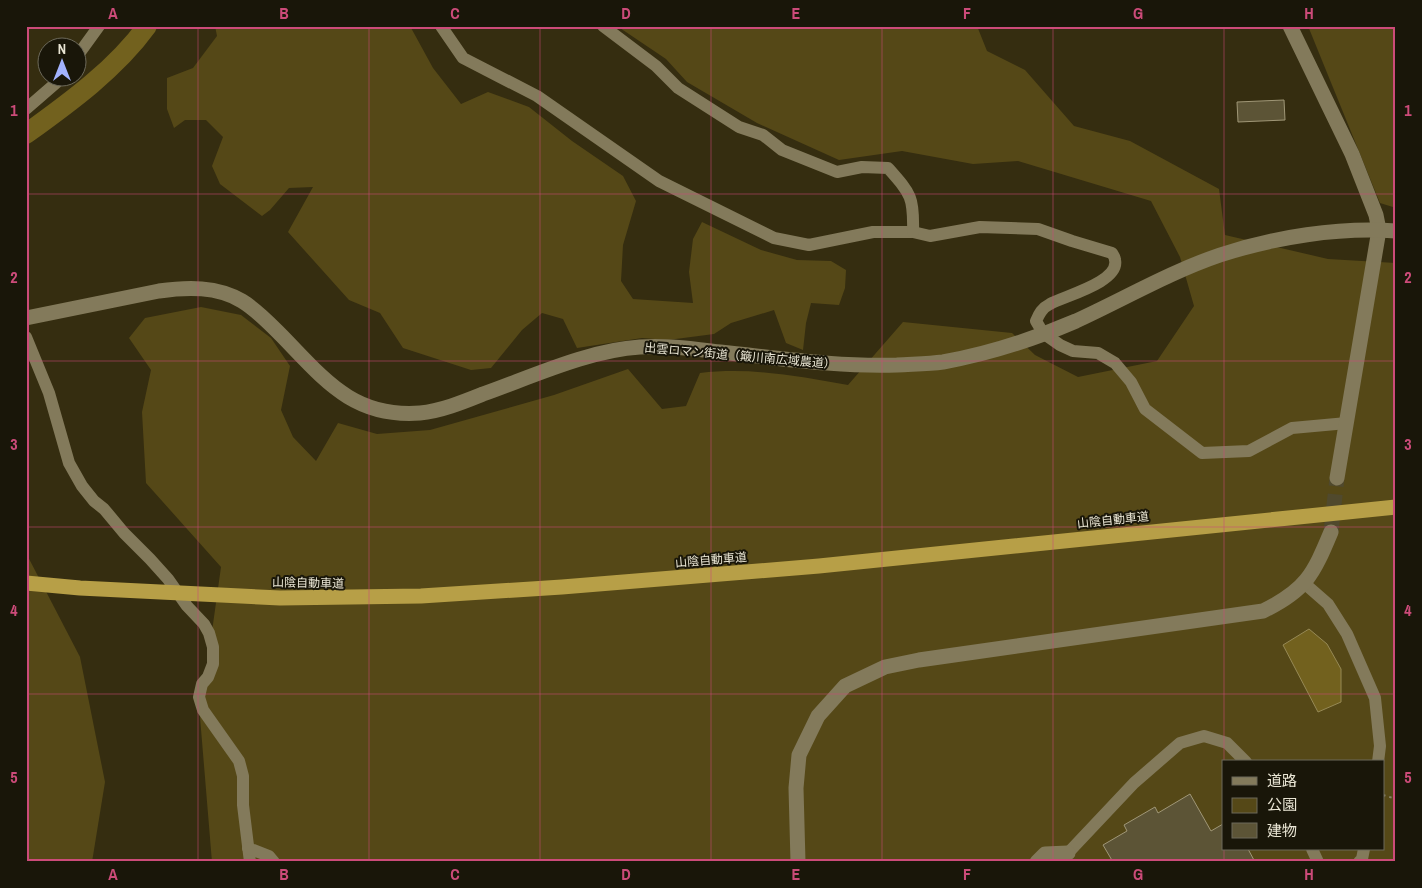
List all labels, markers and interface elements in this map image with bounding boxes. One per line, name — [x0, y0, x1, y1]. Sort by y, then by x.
text: A — [108, 2, 118, 24]
text: B — [279, 2, 289, 24]
text: C — [450, 2, 460, 24]
text: D — [621, 2, 631, 24]
text: E — [792, 2, 801, 24]
text: F — [963, 2, 971, 24]
text: G — [1133, 2, 1143, 24]
text: H — [1304, 2, 1314, 24]
north arrow — [38, 38, 88, 88]
text: N — [58, 40, 66, 58]
text: 1 — [10, 99, 18, 121]
text: 1 — [1404, 99, 1412, 121]
text: 2 — [10, 266, 18, 288]
text: 2 — [1404, 266, 1412, 288]
street label: 出雲ロマン街道（簸川南広域農道） — [644, 340, 836, 372]
text: 3 — [10, 433, 18, 455]
text: 3 — [1404, 433, 1412, 455]
street label: 山陰自動車道 — [1076, 508, 1150, 532]
street label: 山陰自動車道 — [674, 549, 748, 571]
street label: 山陰自動車道 — [272, 574, 344, 592]
text: 4 — [10, 599, 18, 621]
text: 4 — [1404, 599, 1412, 621]
legend — [1222, 760, 1384, 850]
text: 5 — [10, 766, 18, 788]
text: 5 — [1404, 766, 1412, 788]
text: 道路 — [1267, 770, 1297, 791]
text: 公園 — [1267, 794, 1297, 815]
text: 建物 — [1267, 820, 1297, 841]
text: A — [108, 863, 118, 885]
text: B — [279, 863, 289, 885]
text: C — [450, 863, 460, 885]
text: D — [621, 863, 631, 885]
text: E — [792, 863, 801, 885]
text: F — [963, 863, 971, 885]
text: G — [1133, 863, 1143, 885]
text: H — [1304, 863, 1314, 885]

